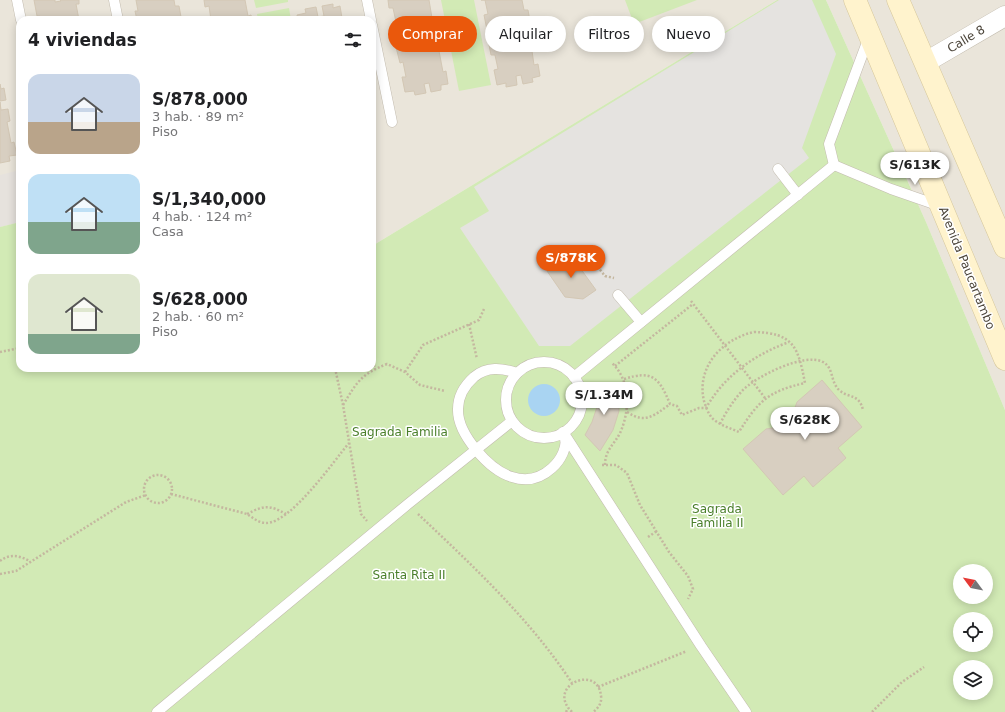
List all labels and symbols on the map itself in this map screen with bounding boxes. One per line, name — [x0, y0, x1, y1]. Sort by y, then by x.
street label: Calle 8 — [945, 22, 987, 56]
pin: S/613K — [882, 152, 948, 186]
street label: Avenida Paucartambo — [936, 205, 998, 331]
pin: S/878K — [538, 245, 604, 279]
pin: S/1.34M — [567, 382, 641, 416]
pin: S/628K — [772, 407, 838, 441]
park label: Sagrada Familia — [352, 425, 448, 439]
park label: Sagrada Familia II — [690, 502, 744, 530]
north arrow — [953, 564, 993, 604]
park label: Santa Rita II — [372, 568, 446, 582]

